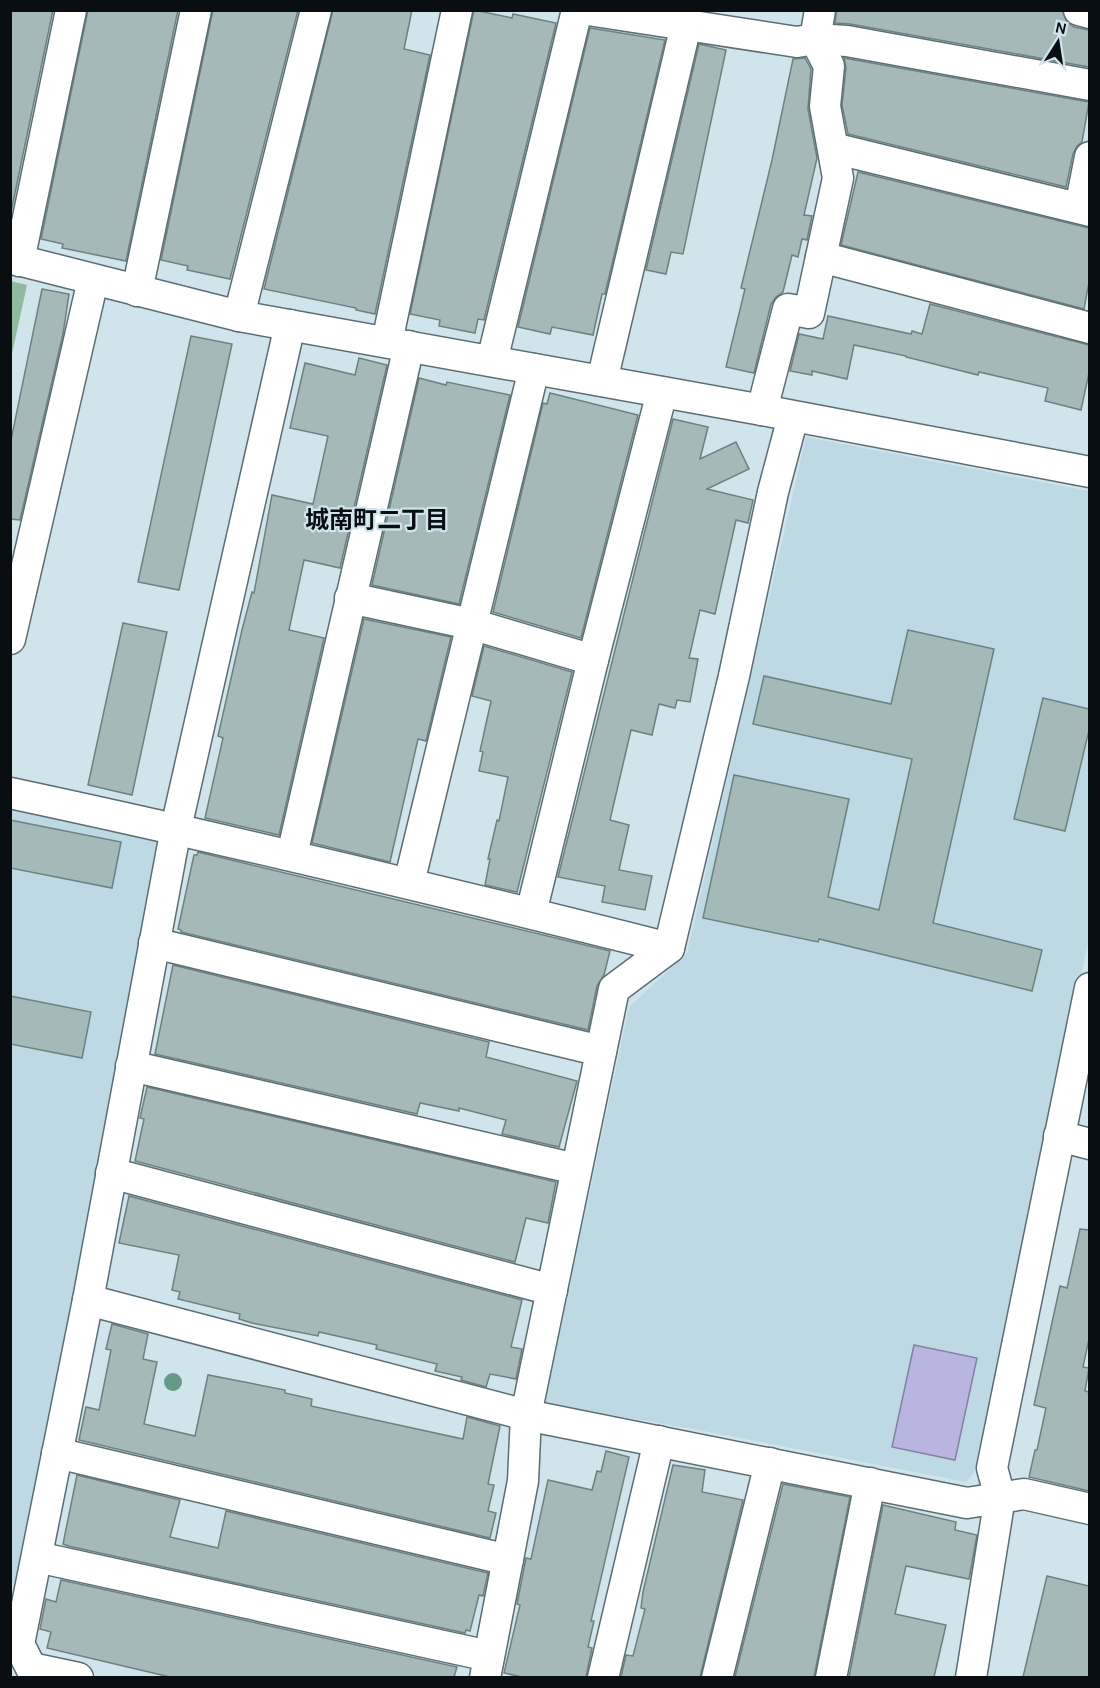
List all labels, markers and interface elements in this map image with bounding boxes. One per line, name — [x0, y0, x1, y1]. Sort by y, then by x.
north arrow — [1028, 12, 1088, 72]
text: N — [1053, 17, 1069, 38]
district label: 城南町二丁目 — [305, 506, 449, 534]

